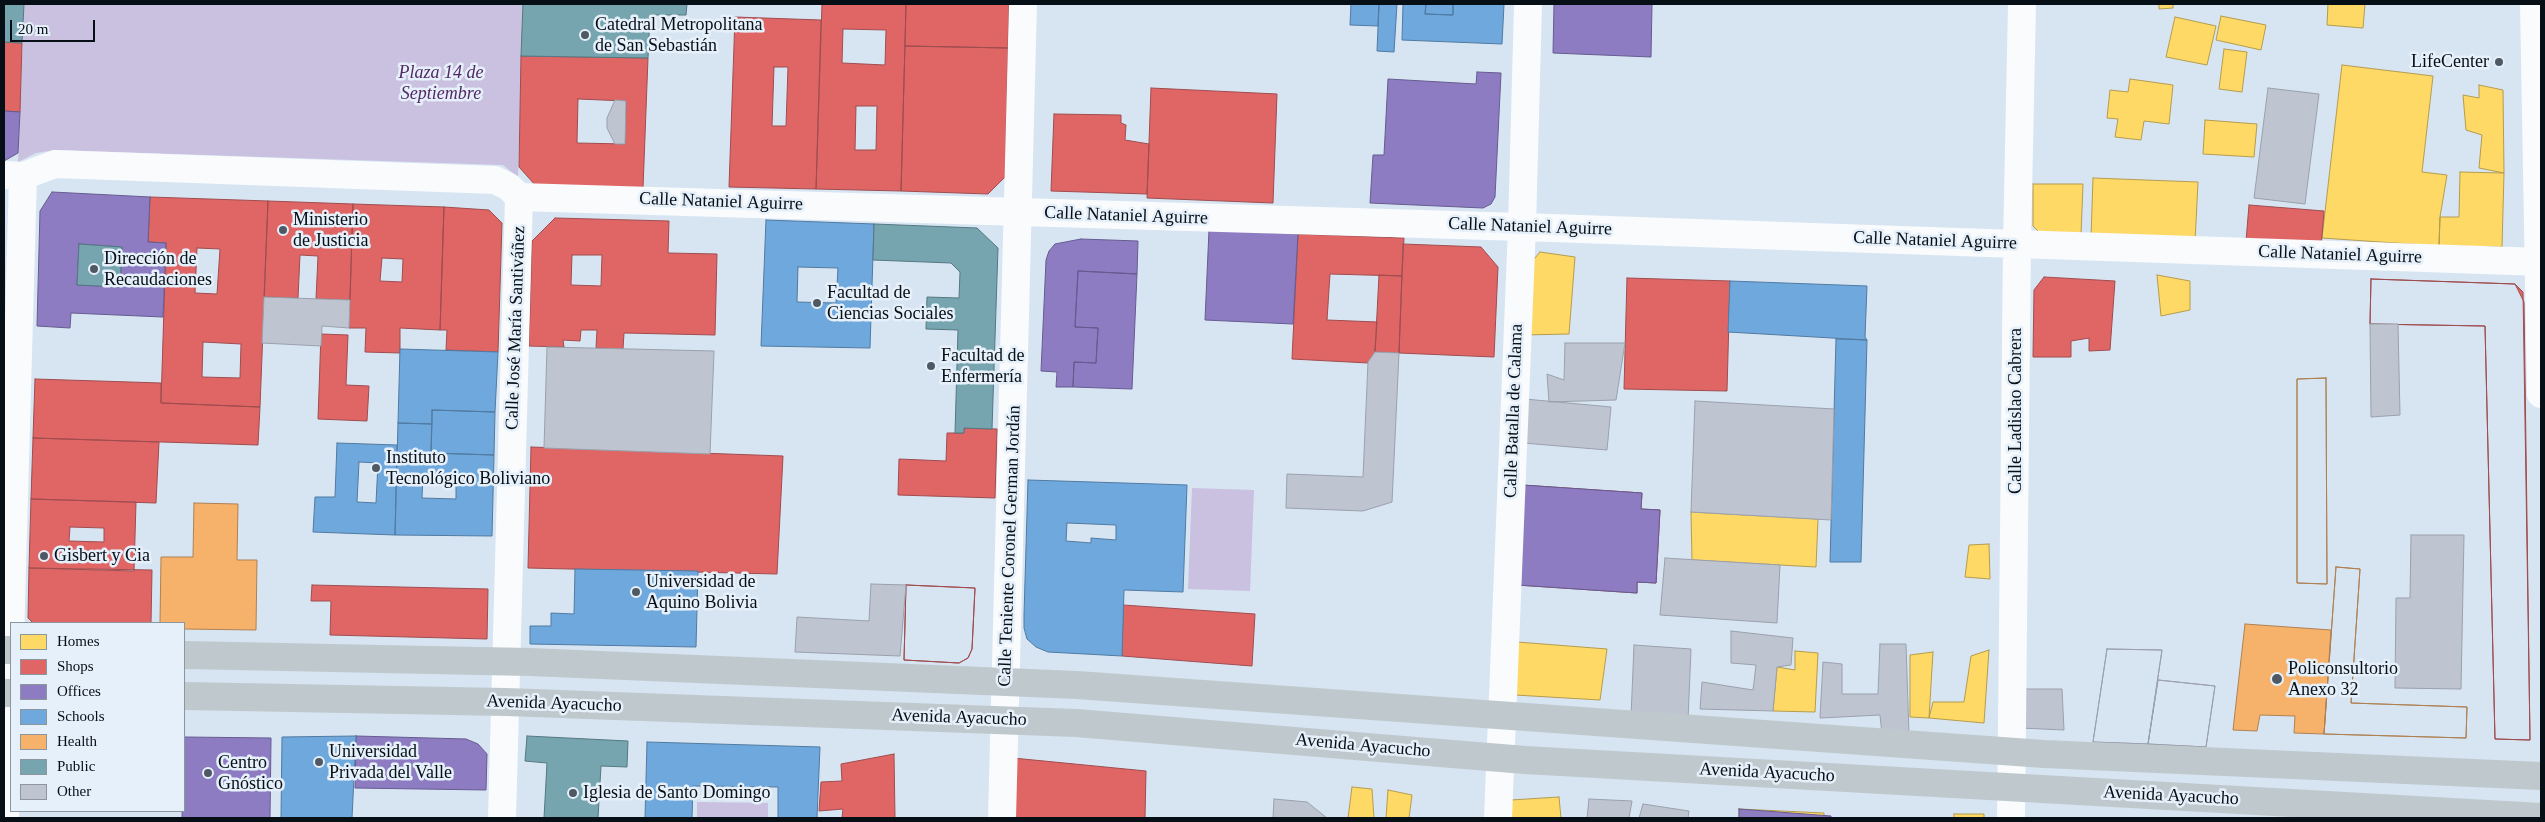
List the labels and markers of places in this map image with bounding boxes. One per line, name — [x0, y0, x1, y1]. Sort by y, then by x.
place label: Catedral Metropolitana de San Sebastián — [595, 14, 762, 56]
marker: Catedral Metropolitana de San Sebastián — [579, 29, 591, 41]
place label: LifeCenter — [2411, 51, 2489, 73]
marker: LifeCenter — [2493, 56, 2505, 68]
place label: Ministerio de Justicia — [293, 209, 368, 252]
marker: Ministerio de Justicia — [277, 224, 289, 236]
place label: Dirección de Recaudaciones — [104, 248, 212, 290]
marker: Dirección de Recaudaciones — [88, 263, 100, 275]
place label: Facultad de Ciencias Sociales — [827, 282, 953, 324]
marker: Facultad de Ciencias Sociales — [811, 297, 823, 309]
place label: Facultad de Enfermería — [941, 345, 1024, 388]
marker: Facultad de Enfermería — [925, 360, 937, 372]
place label: Instituto Tecnológico Boliviano — [386, 447, 550, 489]
marker: Instituto Tecnológico Boliviano — [370, 462, 382, 474]
place label: Gisbert y Cia — [54, 545, 150, 567]
marker: Gisbert y Cia — [38, 550, 50, 562]
place label: Universidad de Aquino Bolivia — [646, 571, 757, 614]
marker: Universidad de Aquino Bolivia — [630, 586, 642, 598]
place label: Policonsultorio Anexo 32 — [2288, 658, 2398, 701]
marker: Policonsultorio Anexo 32 — [2270, 672, 2284, 686]
place label: Universidad Privada del Valle — [329, 741, 452, 784]
place label: Centro Gnóstico — [218, 752, 283, 794]
marker: Universidad Privada del Valle — [313, 756, 325, 768]
marker: Centro Gnóstico — [202, 767, 214, 779]
place label: Iglesia de Santo Domingo — [583, 782, 770, 804]
marker: Iglesia de Santo Domingo — [567, 787, 579, 799]

